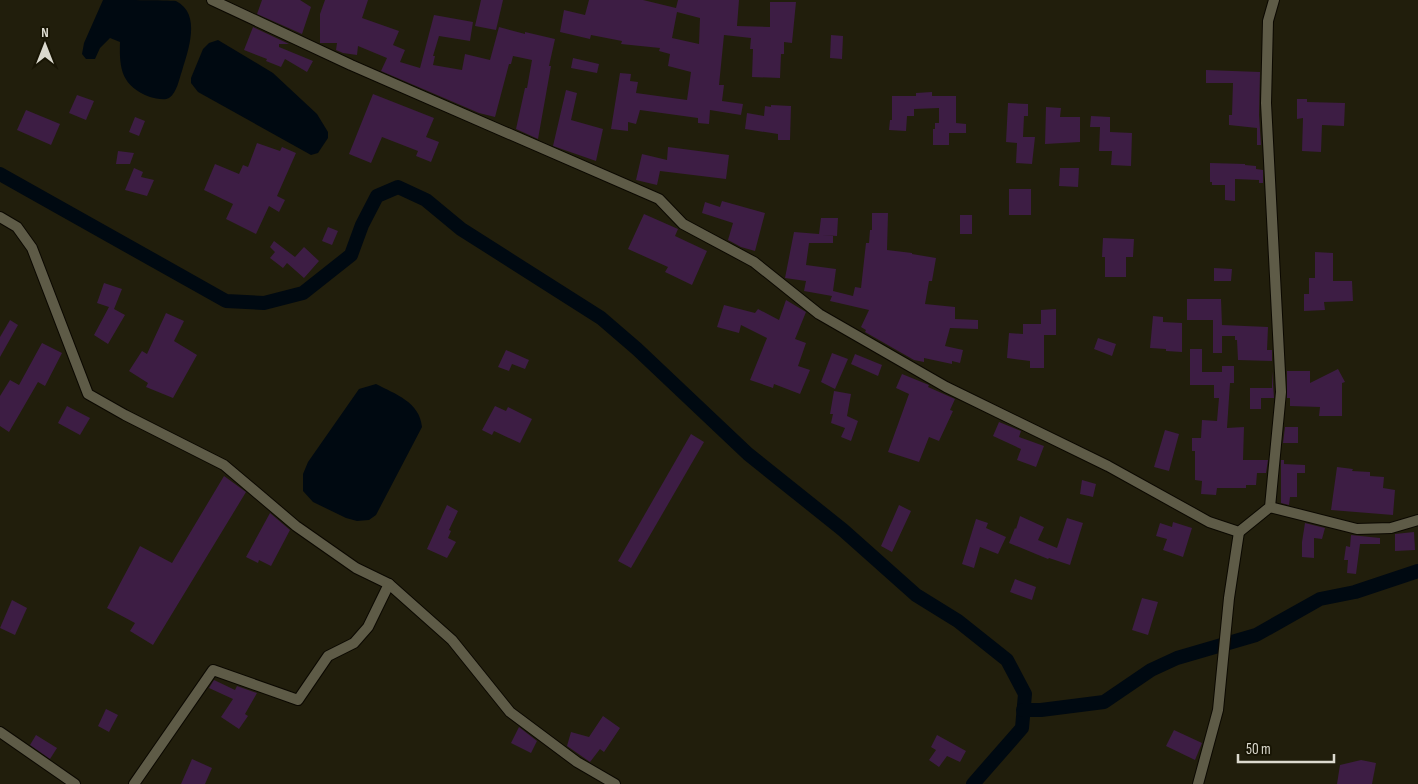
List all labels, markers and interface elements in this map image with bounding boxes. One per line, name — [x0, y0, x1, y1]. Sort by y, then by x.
north arrow — [20, 20, 70, 70]
text: N — [41, 24, 49, 41]
scale bar — [1238, 732, 1334, 764]
text: 50 m — [1246, 740, 1271, 759]

